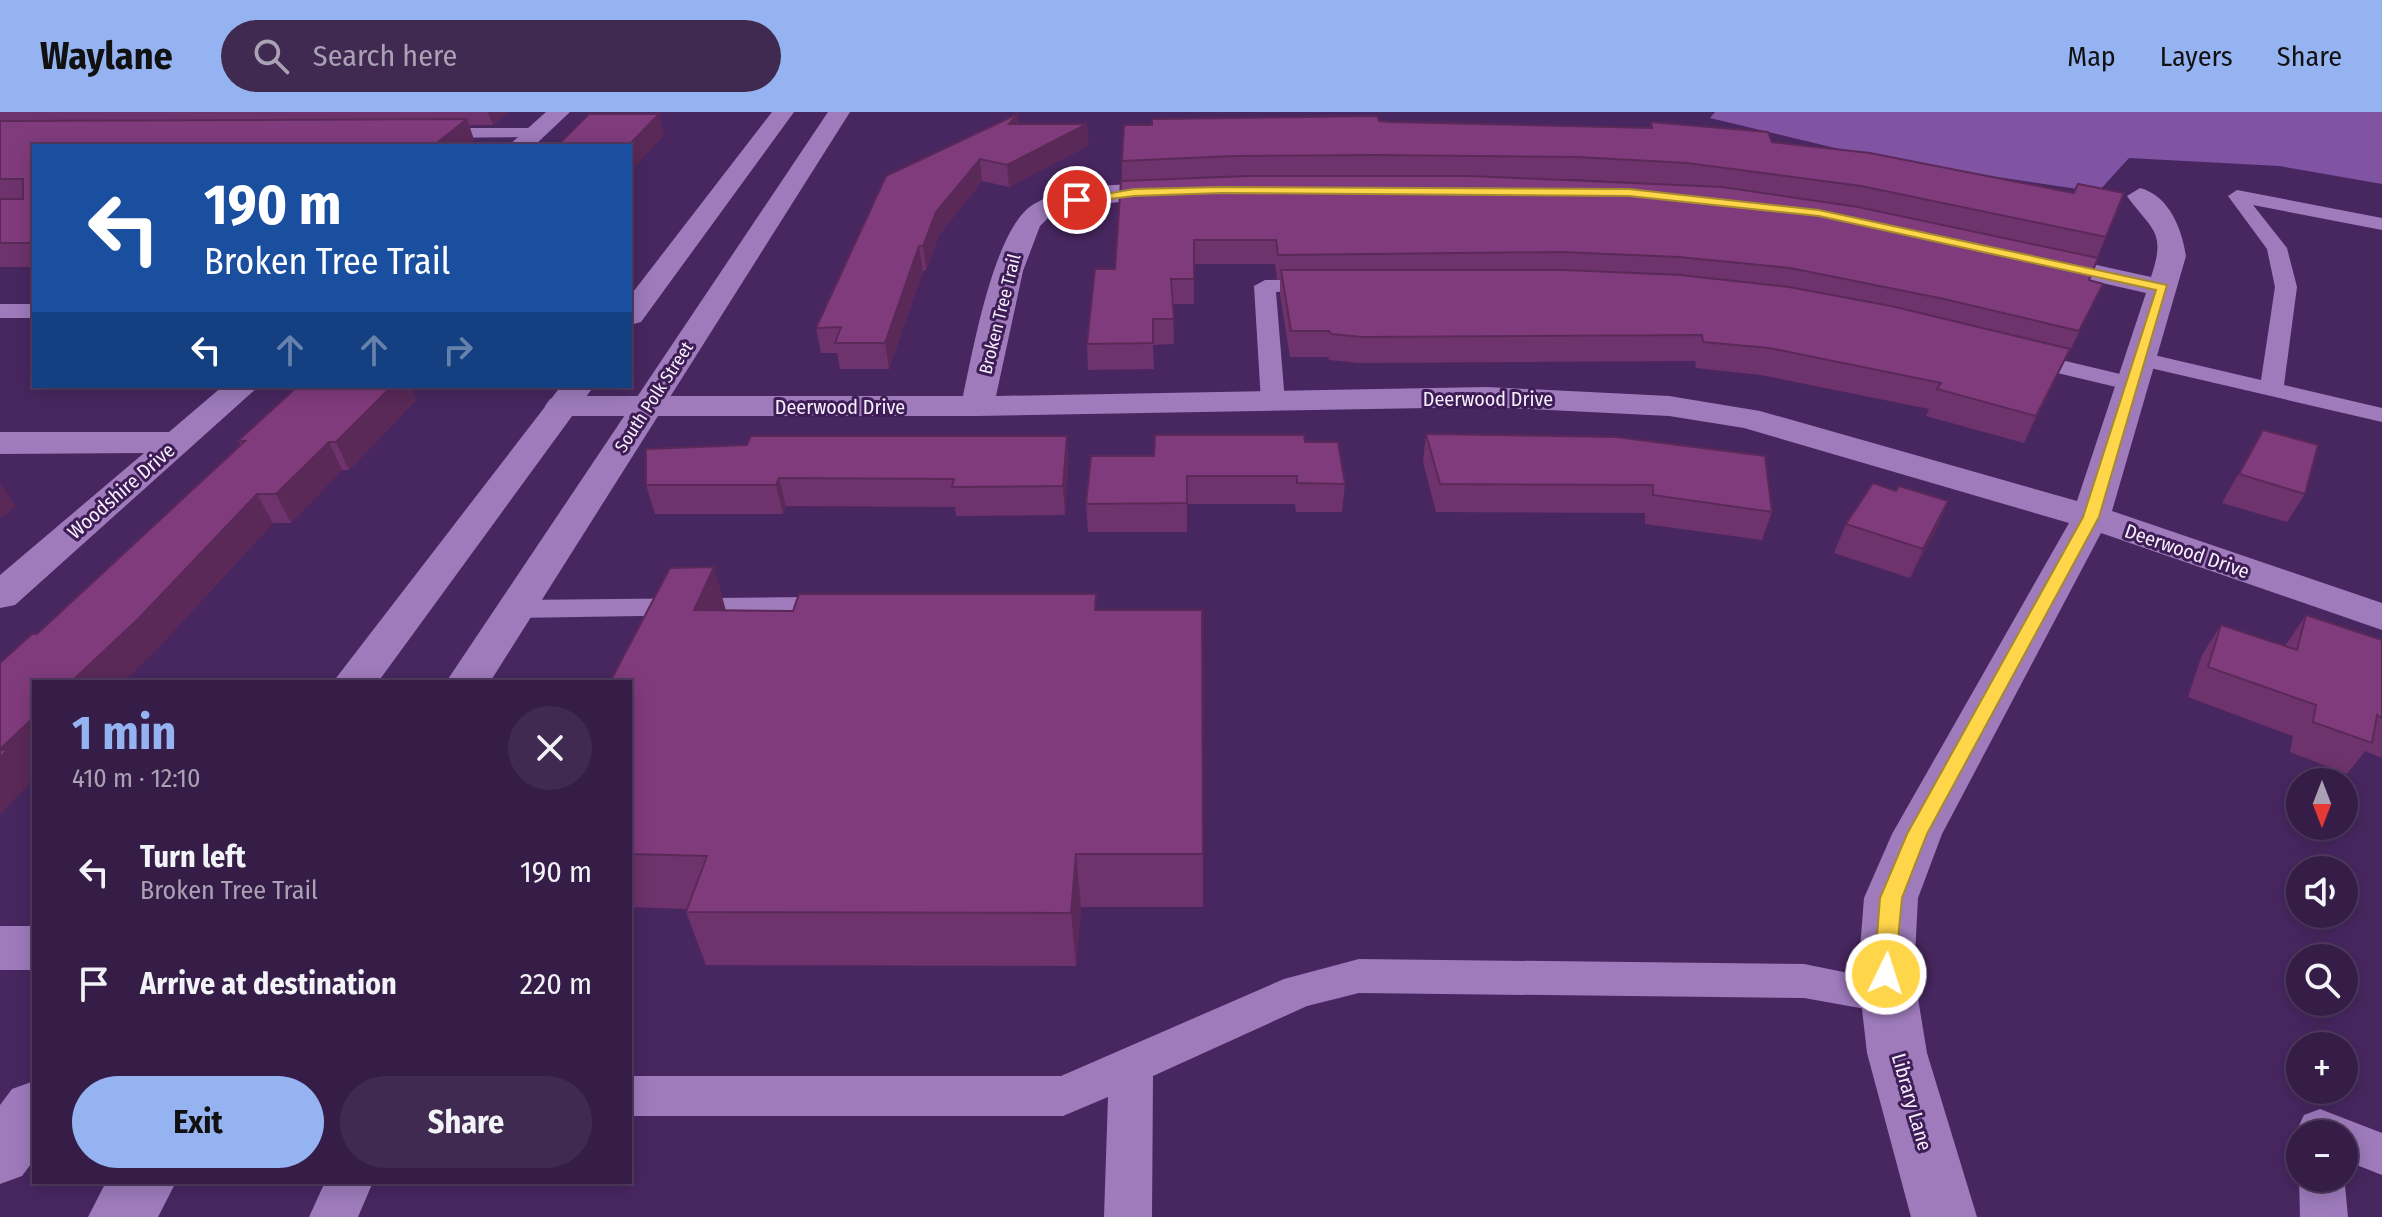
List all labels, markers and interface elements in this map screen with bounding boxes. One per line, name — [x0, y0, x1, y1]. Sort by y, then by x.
search box — [221, 20, 781, 92]
text: Waylane — [40, 33, 173, 79]
icon: search — [249, 34, 293, 78]
text: Search here — [313, 38, 457, 74]
text: Map — [2067, 40, 2116, 73]
text: Layers — [2160, 40, 2233, 73]
text: Share — [2277, 40, 2342, 73]
pin — [1043, 166, 1111, 234]
text: 190 m — [204, 172, 342, 239]
icon: left — [72, 176, 176, 280]
icon: arrive — [1055, 178, 1099, 222]
text: Broken Tree Trail — [204, 240, 450, 284]
street label: Broken Tree Trail — [974, 251, 1026, 376]
icon: left — [184, 328, 228, 372]
icon: ahead — [268, 328, 312, 372]
icon: ahead — [352, 328, 396, 372]
icon: right — [436, 328, 480, 372]
street label: South Polk Street — [610, 337, 698, 456]
street label: Deerwood Drive — [1423, 387, 1553, 411]
street label: Deerwood Drive — [775, 395, 905, 419]
street label: Woodshire Drive — [63, 438, 179, 544]
street label: Deerwood Drive — [2122, 518, 2252, 584]
text: 1 min — [72, 704, 177, 762]
button: close — [508, 706, 592, 790]
text: 410 m · 12:10 — [72, 763, 200, 794]
north arrow — [2286, 768, 2358, 840]
map controls — [2286, 768, 2358, 1192]
text: Turn left — [140, 839, 246, 875]
icon: left — [72, 850, 116, 894]
text: 190 m — [520, 854, 592, 890]
button: sound — [2286, 856, 2358, 928]
text: Broken Tree Trail — [140, 875, 318, 906]
position arrow — [1844, 932, 1928, 1016]
button: search — [2286, 944, 2358, 1016]
icon: arrive — [72, 962, 116, 1006]
text: Arrive at destination — [140, 966, 397, 1002]
text: 220 m — [520, 966, 592, 1002]
button: + — [2286, 1032, 2358, 1104]
street label: Library Lane — [1887, 1051, 1937, 1153]
button: Exit — [72, 1076, 324, 1168]
button: Share — [340, 1076, 592, 1168]
button: − — [2286, 1120, 2358, 1192]

